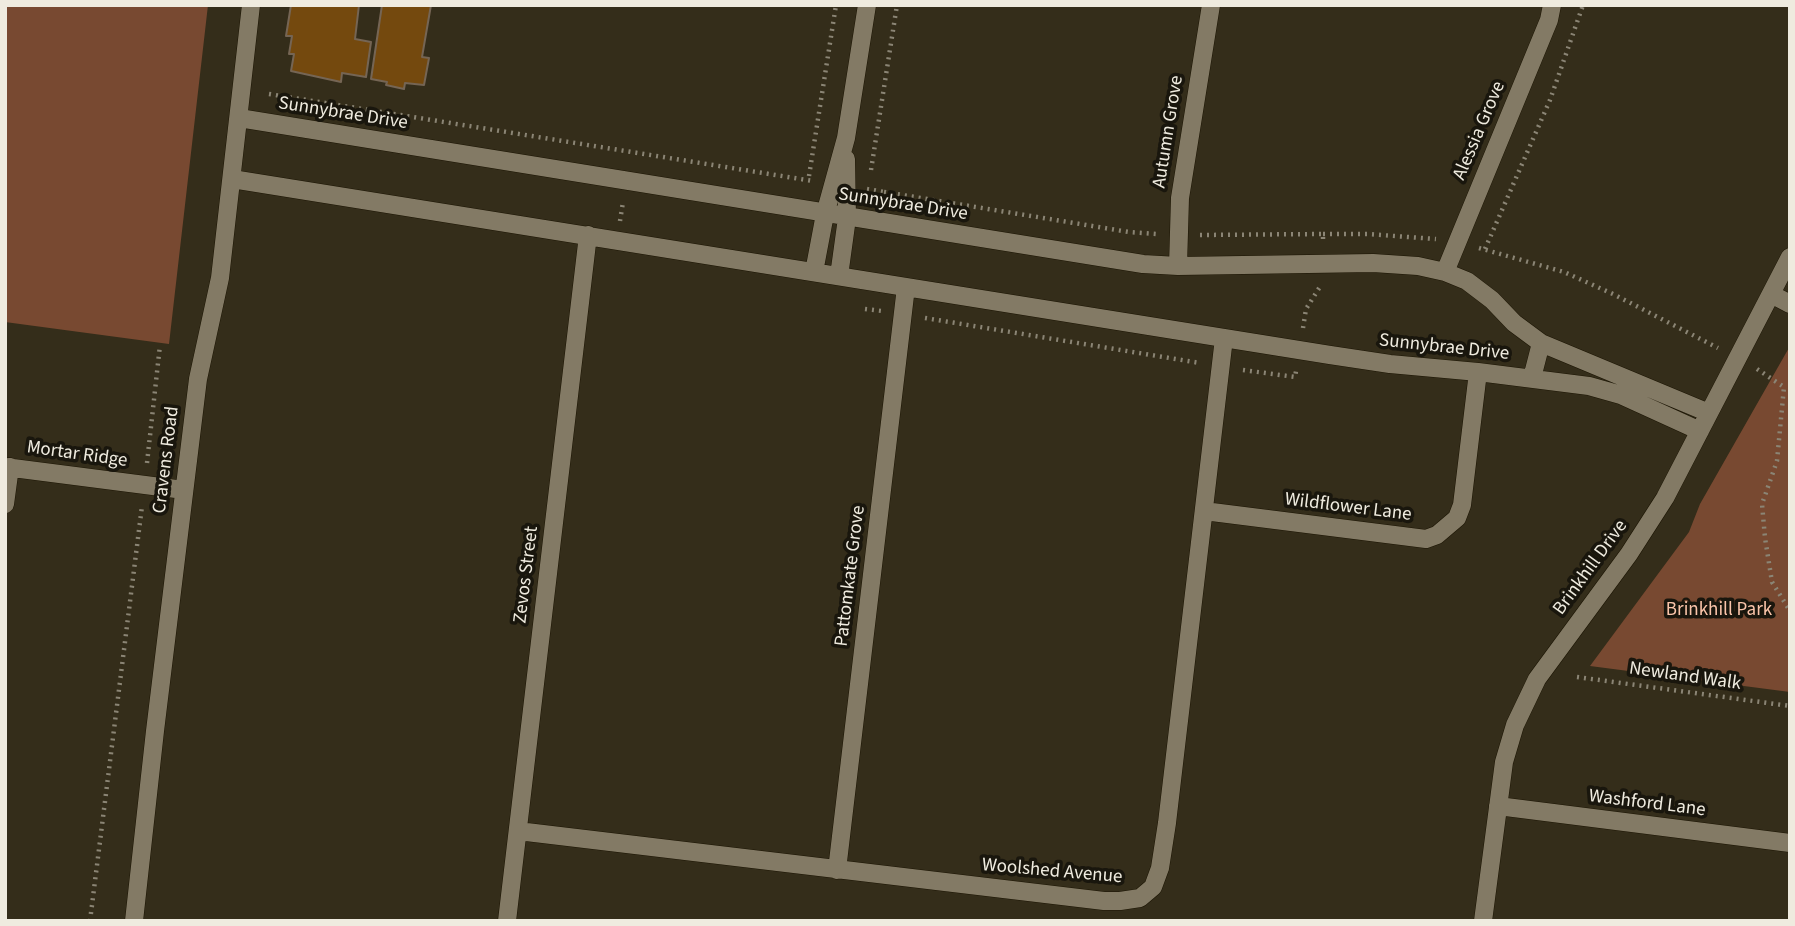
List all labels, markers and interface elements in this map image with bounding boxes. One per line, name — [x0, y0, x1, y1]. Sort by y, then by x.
street label: Autumn Grove — [1149, 74, 1189, 190]
street label: Alessia Grove — [1449, 78, 1511, 184]
street label: Sunnybrae Drive — [277, 93, 409, 135]
street label: Sunnybrae Drive — [837, 184, 969, 226]
street label: Sunnybrae Drive — [1378, 330, 1510, 366]
street label: Cravens Road — [149, 405, 185, 515]
street label: Mortar Ridge — [25, 437, 129, 473]
street label: Wildflower Lane — [1283, 489, 1413, 527]
street label: Pattomkate Grove — [831, 504, 871, 648]
street label: Brinkhill Drive — [1549, 516, 1633, 620]
street label: Zevos Street — [510, 525, 544, 625]
park label: Brinkhill Park — [1666, 600, 1772, 622]
street label: Newland Walk — [1627, 658, 1743, 696]
street label: Washford Lane — [1587, 786, 1707, 822]
street label: Woolshed Avenue — [981, 854, 1123, 890]

